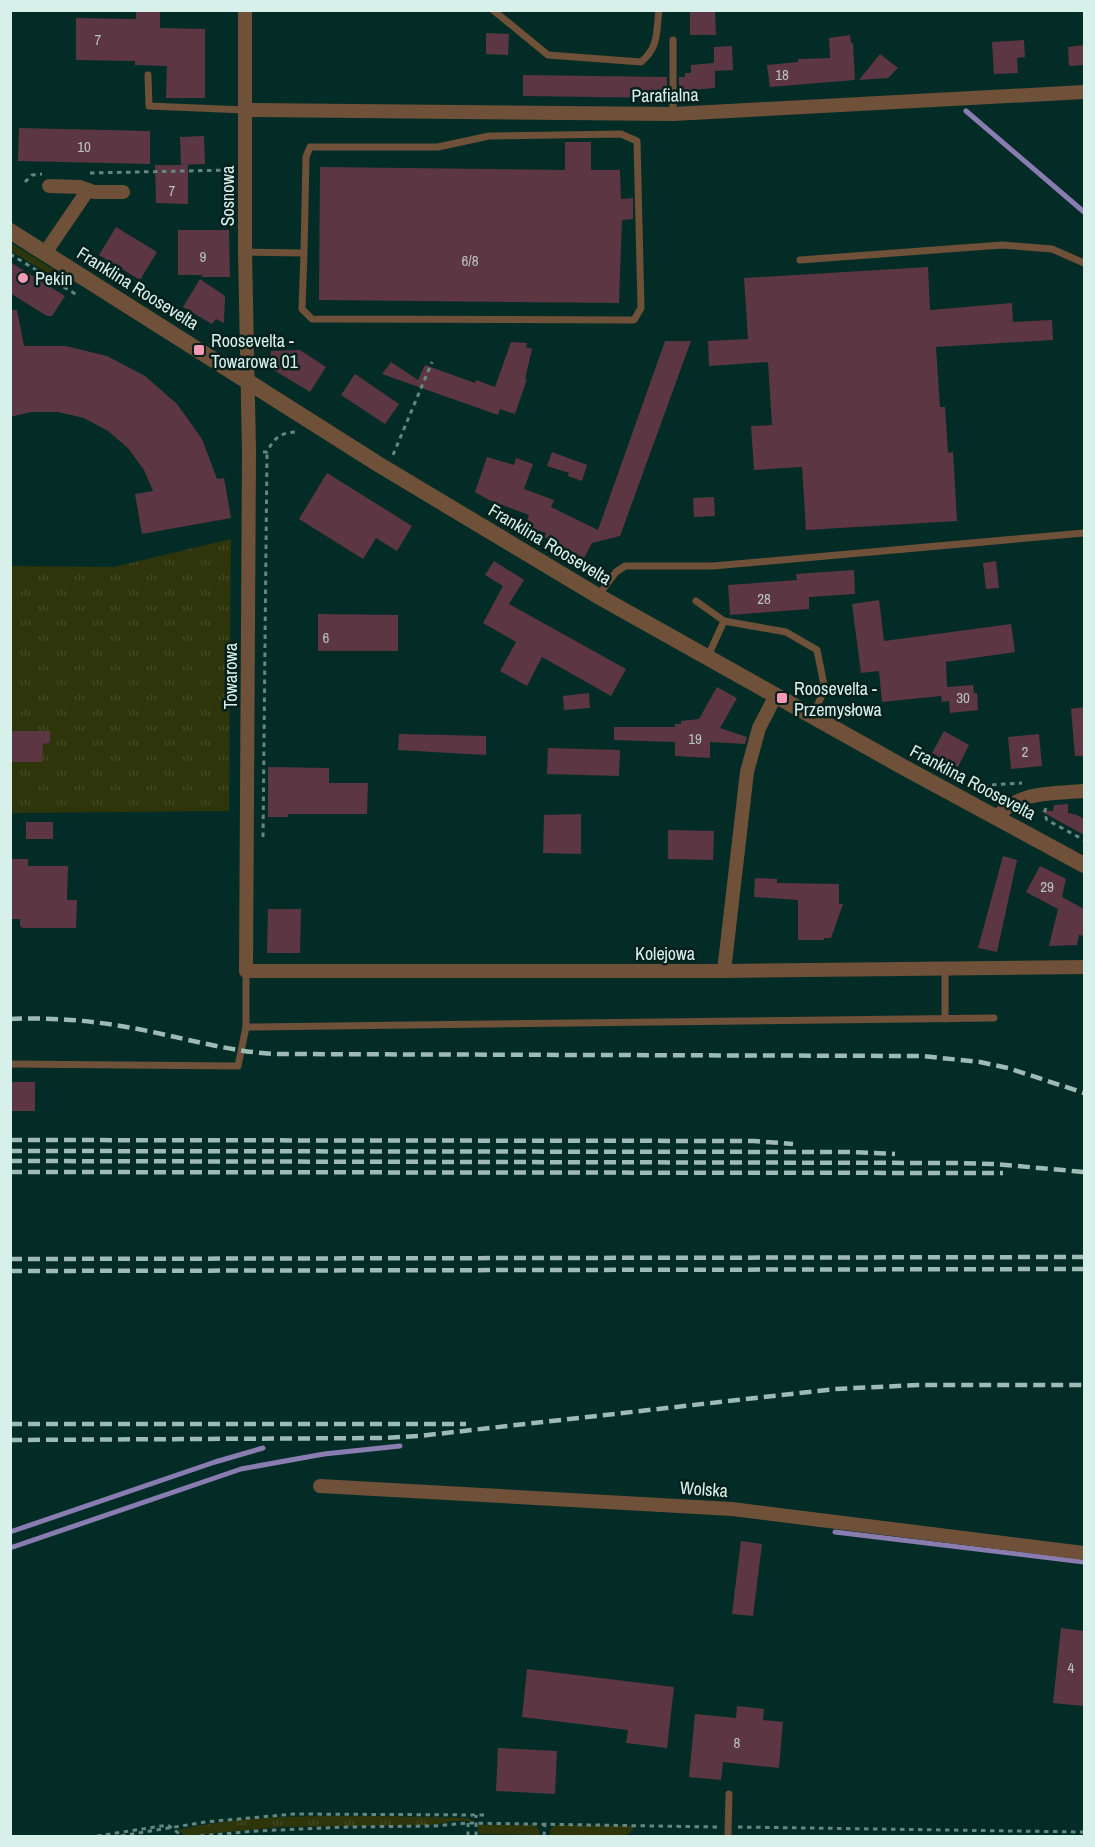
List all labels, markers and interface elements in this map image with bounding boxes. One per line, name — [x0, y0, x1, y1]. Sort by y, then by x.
house number: 7 — [95, 29, 102, 50]
house number: 18 — [775, 64, 789, 85]
street label: Parafialna — [631, 82, 699, 108]
house number: 10 — [77, 136, 91, 157]
street label: Sosnowa — [215, 166, 240, 226]
house number: 7 — [169, 180, 176, 201]
street label: Franklina Roosevelta — [72, 240, 204, 336]
house number: 9 — [200, 246, 207, 267]
house number: 6/8 — [461, 250, 479, 271]
place label: Pekin — [35, 266, 73, 291]
marker: Pekin — [16, 271, 30, 285]
place label: Roosevelta - Towarowa 01 — [211, 328, 299, 374]
marker: Roosevelta - Towarowa 01 — [192, 343, 206, 357]
street label: Franklina Roosevelta — [484, 497, 616, 591]
house number: 28 — [757, 588, 771, 609]
house number: 6 — [323, 627, 330, 648]
street label: Towarowa — [218, 643, 243, 709]
place label: Roosevelta - Przemysłowa — [794, 676, 882, 722]
house number: 30 — [956, 687, 970, 708]
marker: Roosevelta - Przemysłowa — [775, 691, 789, 705]
house number: 19 — [688, 728, 702, 749]
street label: Franklina Roosevelta — [906, 738, 1040, 826]
house number: 2 — [1022, 741, 1029, 762]
house number: 29 — [1040, 876, 1054, 897]
street label: Kolejowa — [635, 941, 695, 966]
street label: Wolska — [679, 1475, 729, 1503]
house number: 4 — [1068, 1657, 1075, 1678]
house number: 8 — [734, 1732, 741, 1753]

